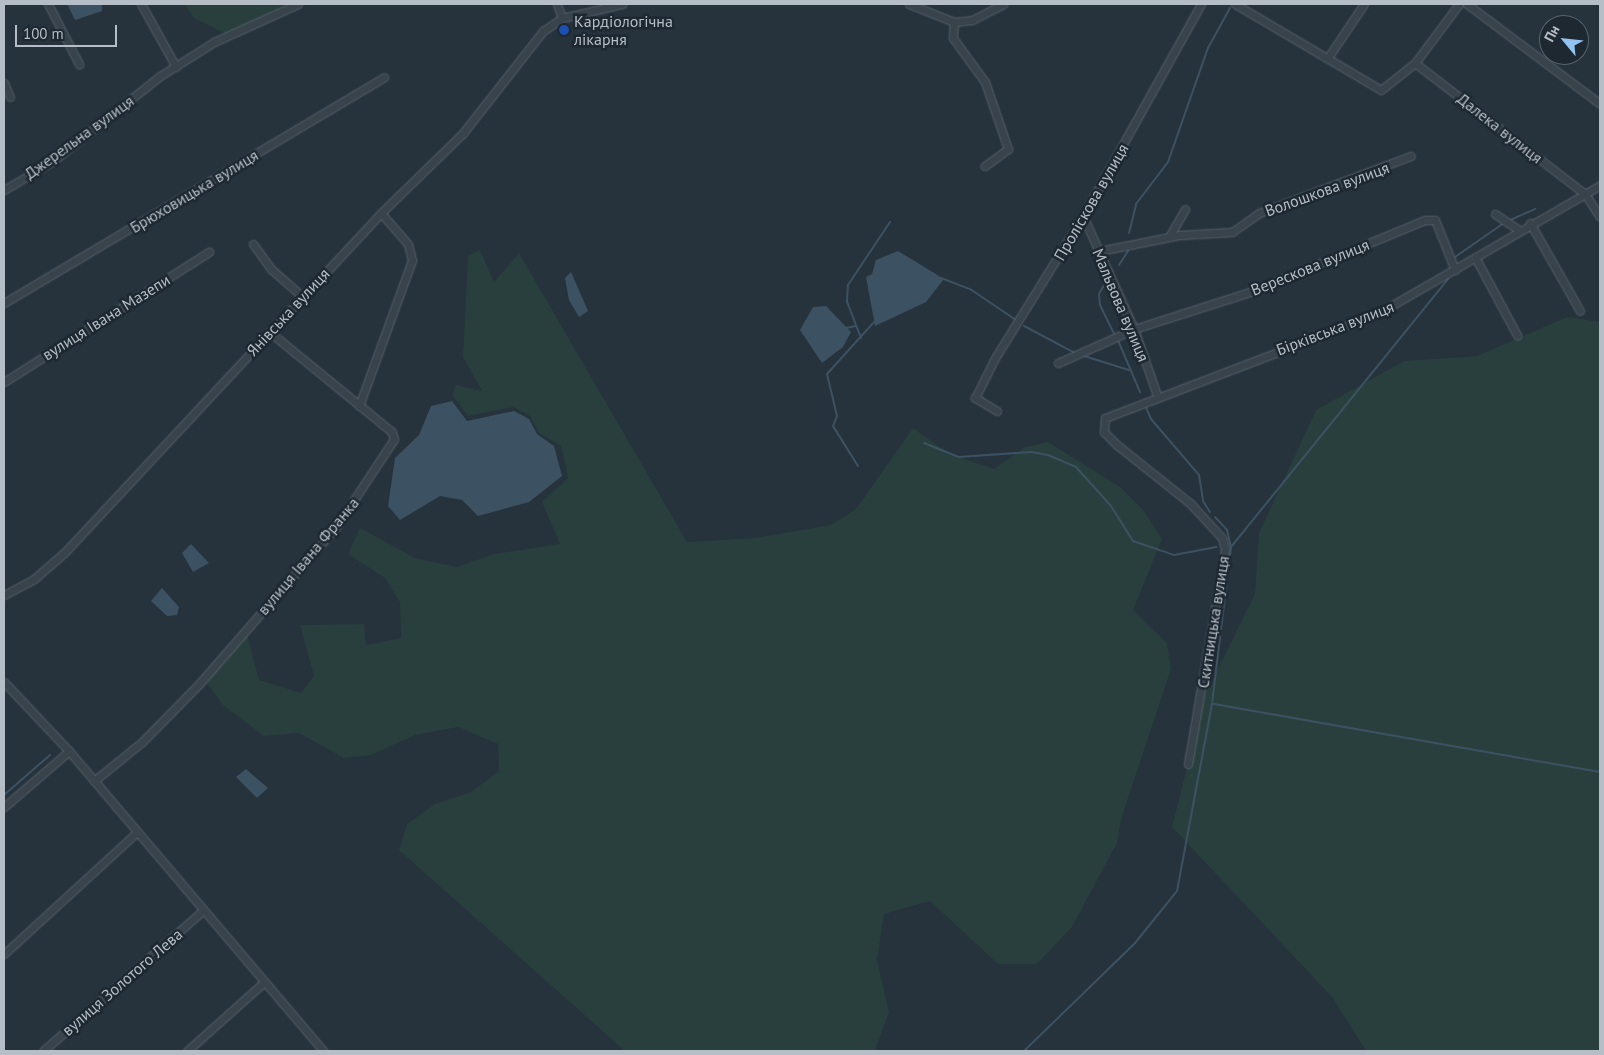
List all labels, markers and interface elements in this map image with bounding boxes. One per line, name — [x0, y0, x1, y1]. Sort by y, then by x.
place label: Кардіологічна лікарня — [574, 11, 673, 49]
scale bar — [18, 15, 120, 47]
north arrow — [1539, 15, 1589, 65]
text: Пн — [1540, 22, 1563, 45]
text: 100 m — [23, 24, 64, 43]
marker: Кардіологічна лікарня — [558, 24, 570, 36]
street label: Далека вулиця — [1453, 89, 1547, 167]
street label: Джерельна вулиця — [21, 91, 137, 183]
street label: Проліскова вулиця — [1050, 140, 1132, 264]
street label: Брюховицька вулиця — [126, 145, 262, 237]
street label: Волошкова вулиця — [1262, 158, 1392, 220]
street label: Верескова вулиця — [1248, 235, 1372, 299]
street label: Мальвова вулиця — [1088, 245, 1154, 365]
street label: Янівська вулиця — [242, 264, 334, 360]
street label: вулиця Івана Мазепи — [39, 270, 173, 364]
street label: Бірківська вулиця — [1273, 297, 1397, 359]
street label: вулиця Івана Франка — [253, 493, 363, 619]
street label: Скитницька вулиця — [1193, 554, 1233, 690]
street label: вулиця Золотого Лева — [58, 924, 186, 1040]

